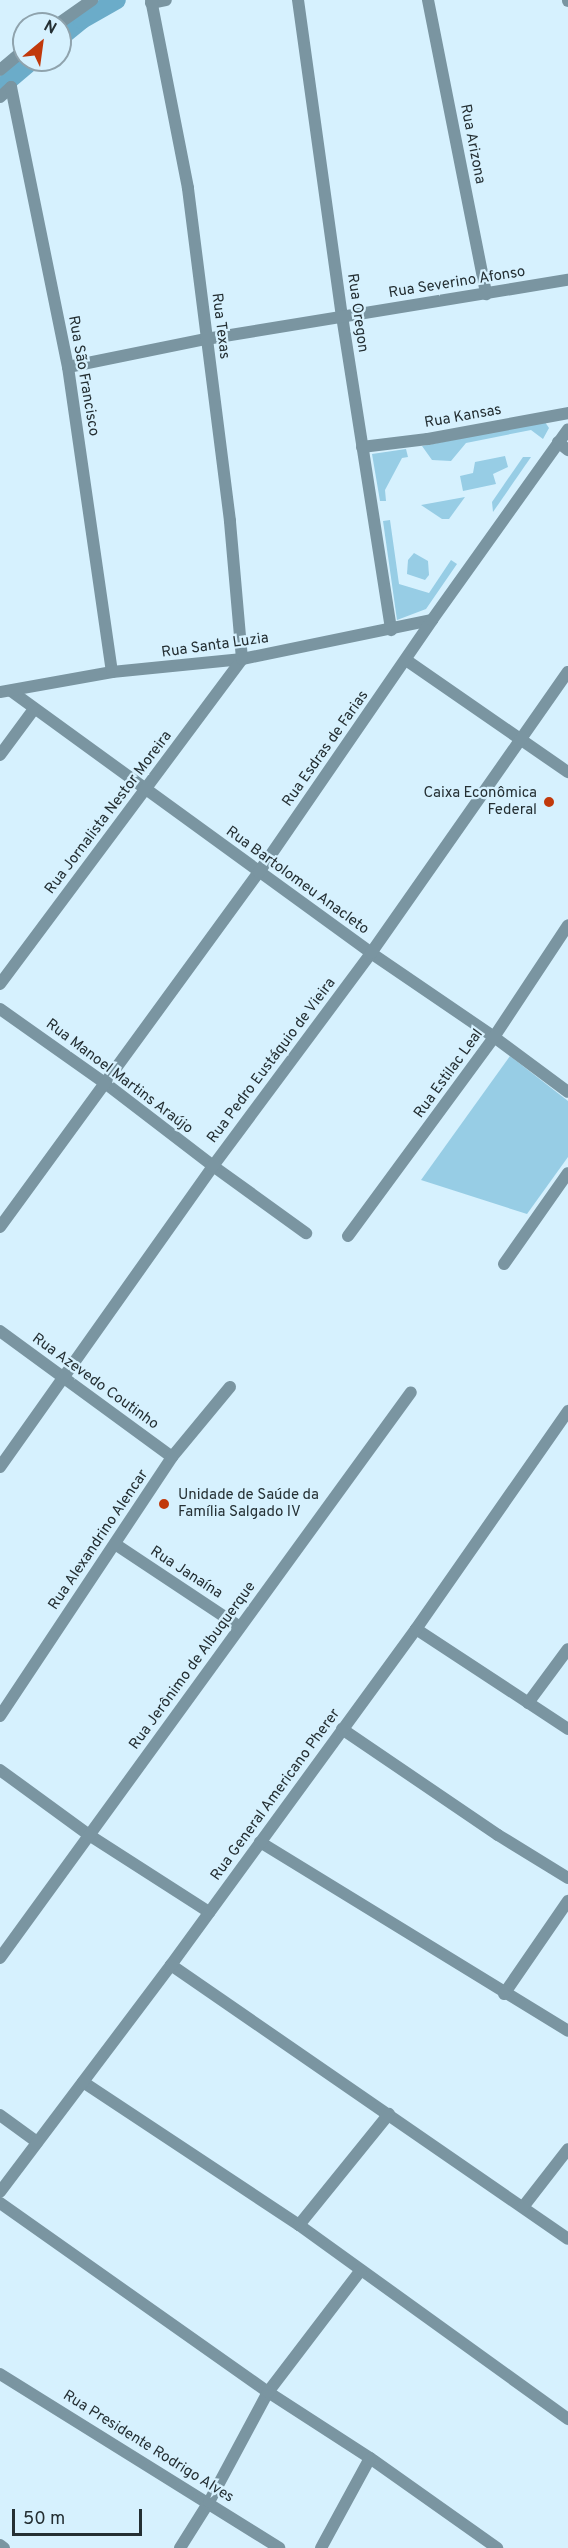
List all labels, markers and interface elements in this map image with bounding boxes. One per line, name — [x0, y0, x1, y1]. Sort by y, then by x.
north arrow — [12, 12, 72, 72]
text: N — [40, 16, 60, 40]
street label: Rua Arizona — [455, 102, 489, 186]
street label: Rua Severino Afonso — [387, 263, 527, 303]
street label: Rua Oregon — [343, 272, 371, 354]
street label: Rua Texas — [207, 292, 233, 360]
street label: Rua São Francisco — [64, 314, 102, 438]
street label: Rua Kansas — [423, 401, 503, 433]
street label: Rua Santa Luzia — [160, 630, 270, 662]
street label: Rua Esdras de Farias — [279, 687, 373, 811]
street label: Rua Jornalista Nestor Moreira — [42, 728, 176, 898]
place label: Caixa Econômica Federal — [423, 784, 537, 819]
marker: Caixa Econômica Federal — [542, 795, 556, 809]
street label: Rua Bartolomeu Anacleto — [222, 823, 372, 939]
street label: Rua Pedro Eustáquio de Vieira — [204, 975, 340, 1147]
street label: Rua Manoel Martins Araújo — [42, 1016, 196, 1138]
street label: Rua Estilac Leal — [411, 1026, 487, 1122]
street label: Rua Azevedo Coutinho — [28, 1330, 162, 1434]
street label: Rua Alexandrino Alencar — [45, 1466, 153, 1614]
place label: Unidade de Saúde da Família Salgado IV — [178, 1486, 319, 1521]
marker: Unidade de Saúde da Família Salgado IV — [155, 1495, 173, 1513]
street label: Rua Janaína — [146, 1543, 226, 1603]
street label: Rua Jerônimo de Albuquerque — [126, 1578, 260, 1754]
street label: Rua General Americano Pherer — [207, 1705, 345, 1885]
street label: Rua Presidente Rodrigo Alves — [59, 2387, 237, 2507]
scale bar — [15, 2497, 146, 2535]
text: 50 m — [23, 2508, 65, 2531]

